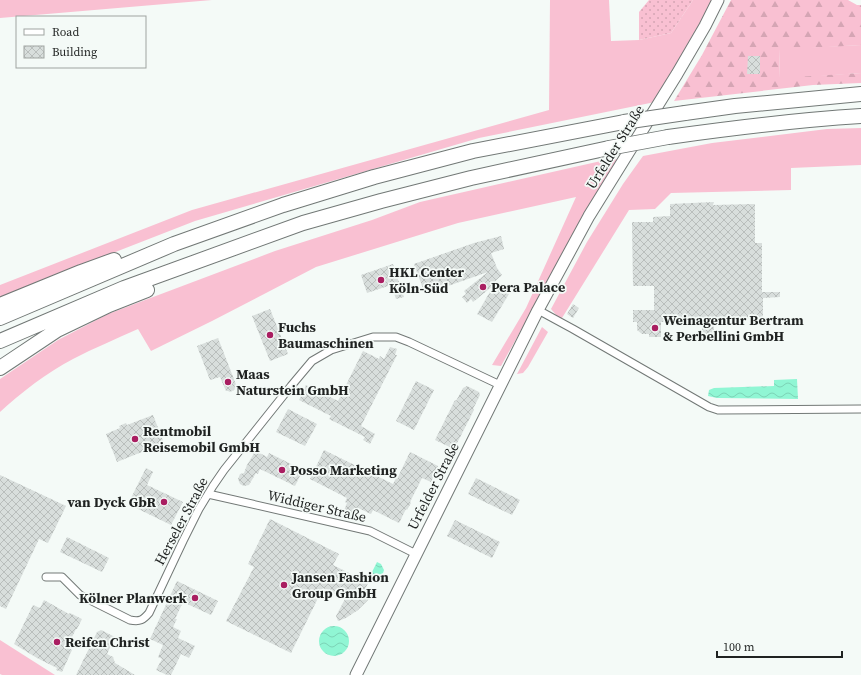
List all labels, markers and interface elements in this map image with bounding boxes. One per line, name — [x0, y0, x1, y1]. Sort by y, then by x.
legend — [16, 16, 146, 68]
text: Road — [52, 24, 79, 40]
text: Building — [52, 44, 97, 60]
street label: Urfelder Straße — [581, 101, 649, 193]
place label: HKL Center Köln-Süd — [389, 262, 464, 298]
marker: HKL Center Köln-Süd — [376, 275, 386, 285]
place label: Pera Palace — [491, 277, 565, 297]
marker: Pera Palace — [478, 282, 488, 292]
place label: Weinagentur Bertram & Perbellini GmbH — [663, 310, 804, 346]
place label: Fuchs Baumaschinen — [278, 317, 374, 353]
marker: Weinagentur Bertram & Perbellini GmbH — [650, 323, 660, 333]
marker: Fuchs Baumaschinen — [265, 330, 275, 340]
place label: Maas Naturstein GmbH — [236, 364, 349, 400]
marker: Maas Naturstein GmbH — [223, 377, 233, 387]
place label: Rentmobil Reisemobil GmbH — [143, 421, 260, 457]
marker: Rentmobil Reisemobil GmbH — [130, 434, 140, 444]
street label: Urfelder Straße — [402, 439, 464, 533]
place label: Posso Marketing — [290, 460, 397, 480]
marker: Posso Marketing — [277, 465, 287, 475]
street label: Herseler Straße — [149, 473, 213, 569]
street label: Widdiger Straße — [266, 485, 368, 527]
place label: van Dyck GbR — [67, 492, 156, 512]
marker: van Dyck GbR — [159, 497, 169, 507]
place label: Jansen Fashion Group GmbH — [291, 567, 389, 603]
marker: Jansen Fashion Group GmbH — [279, 580, 289, 590]
place label: Kölner Planwerk — [79, 588, 188, 608]
marker: Kölner Planwerk — [190, 593, 200, 603]
place label: Reifen Christ — [65, 632, 151, 652]
scale bar — [717, 633, 842, 659]
marker: Reifen Christ — [52, 637, 62, 647]
text: 100 m — [723, 639, 755, 655]

